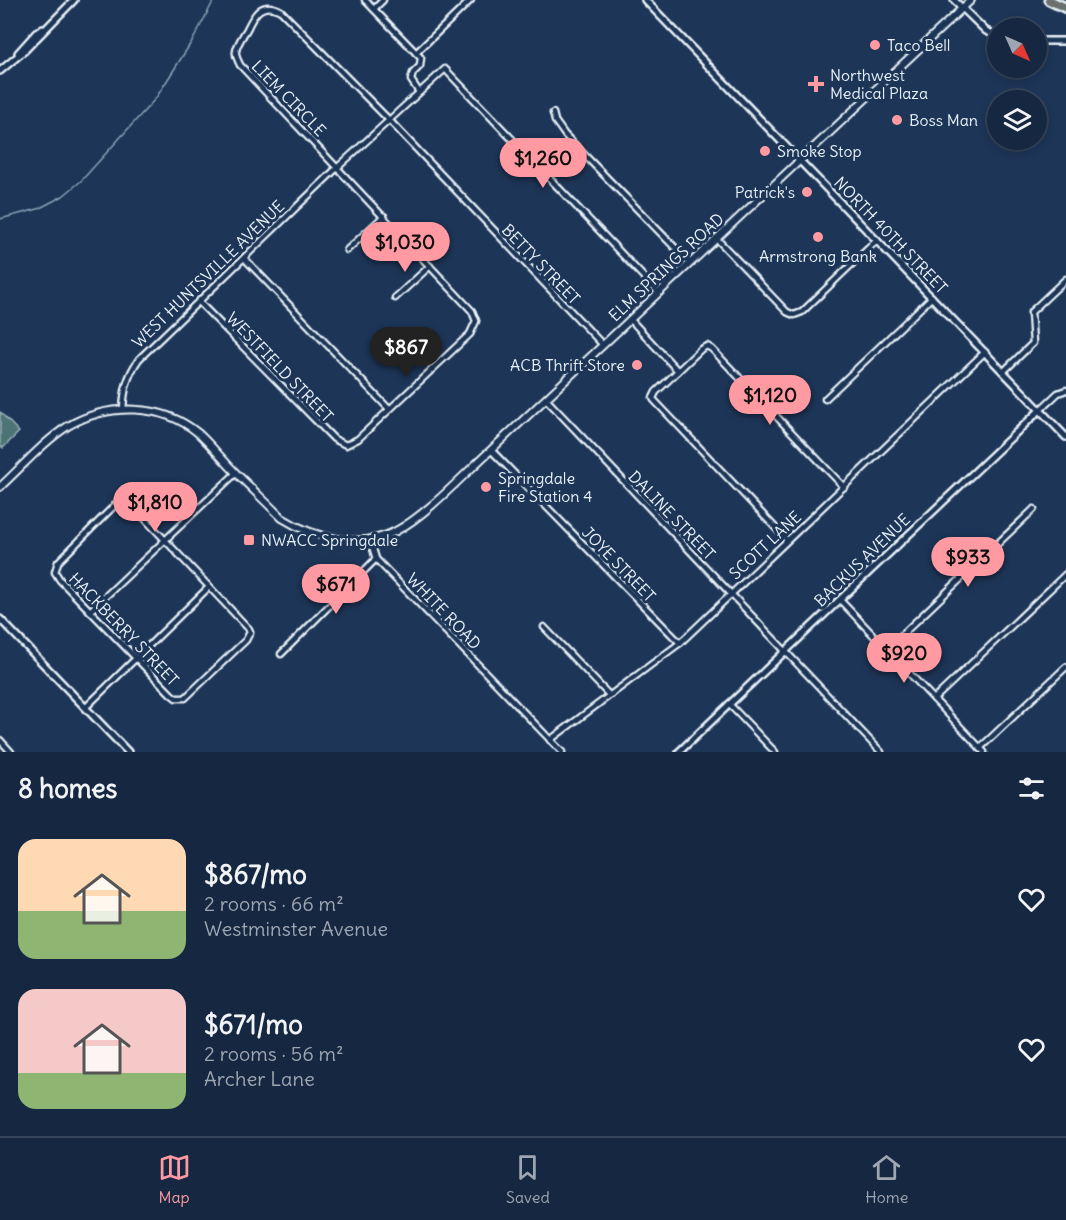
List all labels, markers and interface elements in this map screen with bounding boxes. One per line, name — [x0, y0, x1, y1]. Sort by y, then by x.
north arrow — [987, 18, 1047, 78]
map controls — [987, 18, 1047, 150]
place label: Taco Bell — [887, 35, 950, 55]
marker: Taco Bell — [868, 38, 882, 52]
street label: LIEM CIRCLE — [248, 56, 330, 140]
place label: Northwest Medical Plaza — [830, 65, 928, 103]
marker: Northwest Medical Plaza — [807, 75, 825, 93]
button: layers — [987, 90, 1047, 150]
place label: Boss Man — [909, 110, 978, 130]
marker: Boss Man — [890, 113, 904, 127]
pin: $1,260 — [494, 138, 592, 189]
place label: Smoke Stop — [777, 141, 862, 161]
marker: Smoke Stop — [758, 144, 772, 158]
text: $1,260 — [514, 145, 572, 170]
street label: NORTH 40TH STREET — [830, 172, 952, 298]
place label: Patrick's — [735, 182, 795, 202]
marker: Patrick's — [800, 185, 814, 199]
street label: WEST HUNTSVILLE AVENUE — [128, 196, 288, 352]
street label: ELM SPRINGS ROAD — [604, 209, 728, 325]
street label: BETTY STREET — [498, 220, 584, 308]
pin: $1,030 — [356, 222, 454, 273]
text: $1,030 — [375, 229, 435, 254]
marker: Armstrong Bank — [811, 230, 825, 244]
place label: Armstrong Bank — [759, 246, 877, 266]
street label: WESTFIELD STREET — [222, 308, 338, 426]
pin: $867 — [370, 327, 442, 378]
text: $867 — [384, 334, 428, 359]
place label: ACB Thrift Store — [510, 355, 625, 375]
marker: ACB Thrift Store — [630, 358, 644, 372]
pin: $1,120 — [721, 375, 819, 426]
text: $1,120 — [743, 382, 797, 407]
street label: DALINE STREET — [624, 466, 720, 564]
place label: Springdale Fire Station 4 — [498, 468, 593, 506]
marker: Springdale Fire Station 4 — [479, 480, 493, 494]
pin: $1,810 — [106, 482, 204, 533]
text: $1,810 — [127, 489, 183, 514]
street label: SCOTT LANE — [725, 507, 805, 583]
street label: BACKUS AVENUE — [810, 509, 914, 611]
street label: JOYE STREET — [578, 522, 660, 606]
place label: NWACC Springdale — [261, 530, 398, 550]
marker: NWACC Springdale — [242, 533, 256, 547]
pin: $933 — [932, 537, 1004, 588]
text: $933 — [945, 544, 991, 569]
pin: $671 — [300, 564, 372, 615]
street label: HACKBERRY STREET — [65, 568, 183, 690]
street label: WHITE ROAD — [403, 569, 485, 653]
text: $671 — [316, 571, 356, 596]
pin: $920 — [868, 633, 940, 684]
text: $920 — [881, 640, 927, 665]
text: 8 homes — [18, 772, 117, 805]
icon: filters — [1015, 772, 1048, 805]
text: $867/mo — [204, 858, 307, 891]
icon: home — [66, 863, 138, 935]
icon: heart — [1015, 883, 1048, 916]
text: 2 rooms · 66 m² — [204, 891, 344, 916]
text: Westminster Avenue — [204, 916, 388, 941]
text: $671/mo — [204, 1008, 303, 1041]
icon: home — [66, 1013, 138, 1085]
icon: heart — [1015, 1033, 1048, 1066]
text: 2 rooms · 56 m² — [204, 1041, 344, 1066]
text: Archer Lane — [204, 1066, 315, 1091]
tab: Map — [158, 1151, 191, 1207]
tab: Saved — [506, 1151, 550, 1207]
tab: Home — [865, 1151, 908, 1207]

